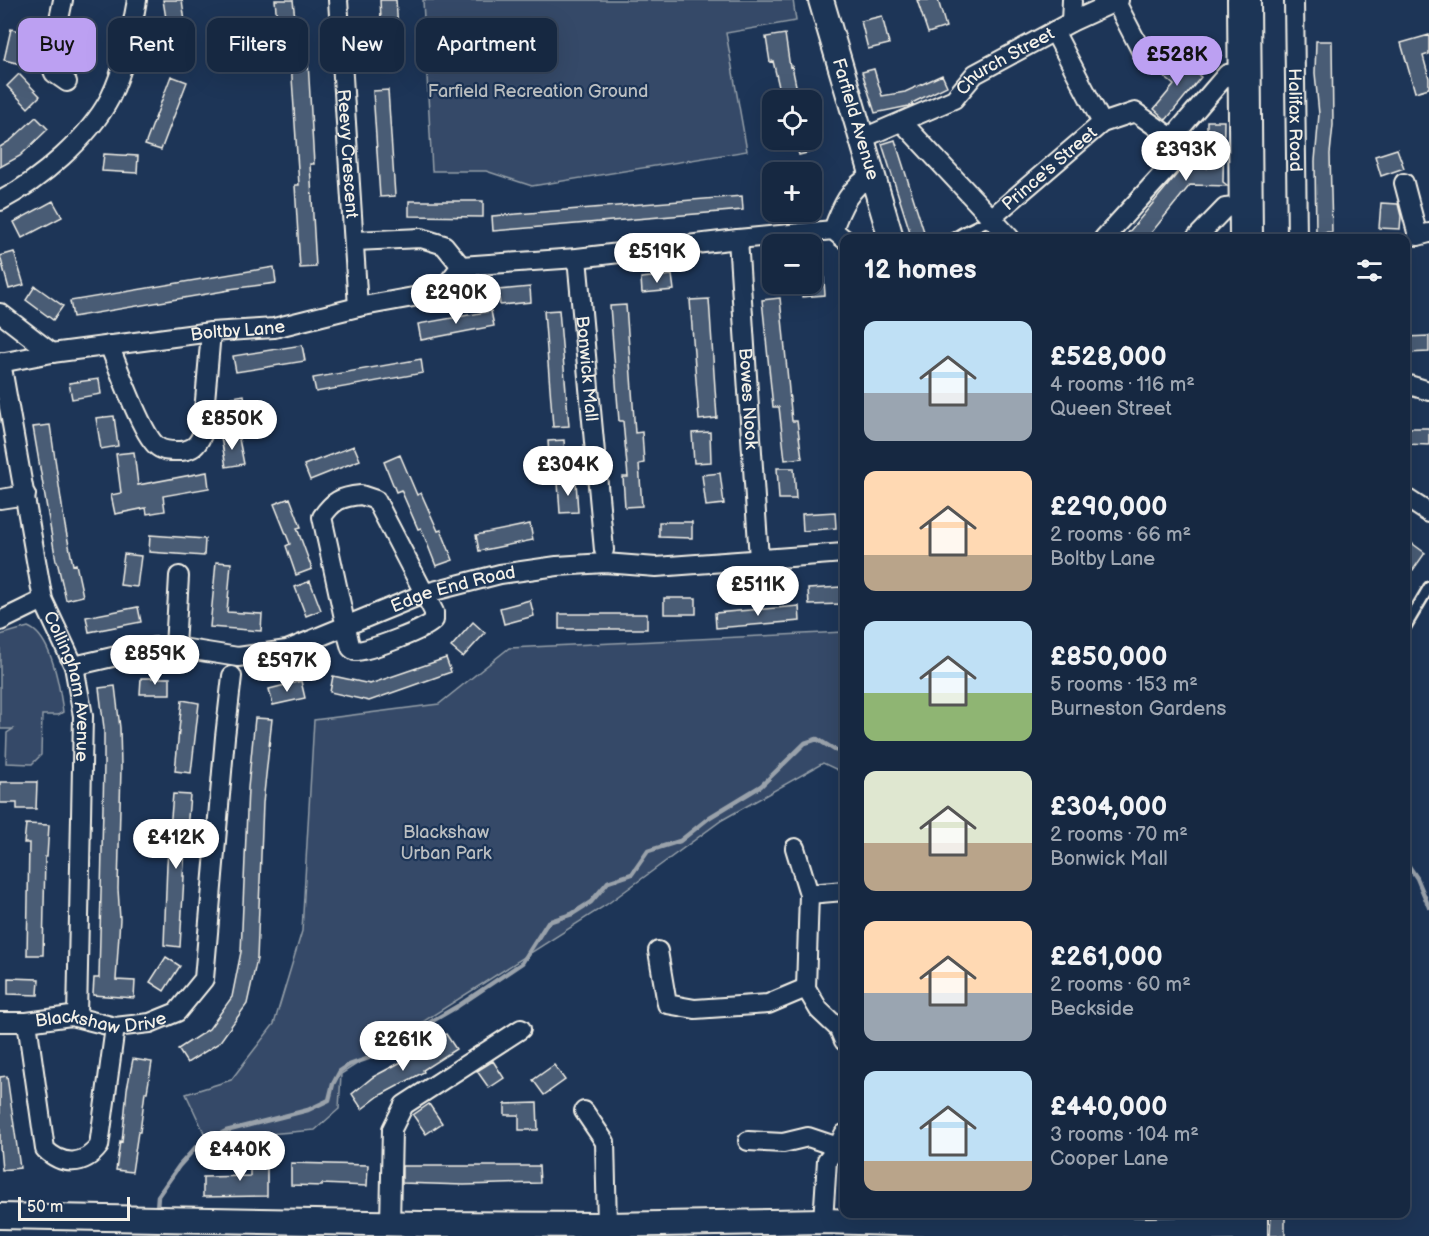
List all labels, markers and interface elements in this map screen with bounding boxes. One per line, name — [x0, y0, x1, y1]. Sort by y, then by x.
chip: Buy — [18, 18, 96, 72]
chip: Rent — [108, 18, 195, 72]
chip: Filters — [207, 18, 308, 72]
chip: New — [320, 18, 404, 72]
chip: Apartment — [416, 18, 557, 72]
street label: Church Street — [951, 22, 1058, 99]
pin: £528K — [1135, 36, 1219, 87]
text: £528K — [1146, 43, 1208, 67]
street label: Farfield Avenue — [828, 56, 884, 183]
street label: Halifax Road — [1284, 68, 1307, 172]
park label: Farfield Recreation Ground — [428, 81, 648, 102]
street label: Reevy Crescent — [333, 88, 363, 219]
map controls — [762, 90, 822, 294]
button: locate — [762, 90, 822, 150]
street label: Prince's Street — [998, 122, 1101, 215]
pin: £393K — [1144, 131, 1228, 182]
text: £393K — [1155, 138, 1217, 162]
button: + — [762, 162, 822, 222]
pin: £519K — [615, 233, 699, 284]
button: − — [762, 234, 822, 294]
text: £519K — [628, 240, 686, 264]
icon: filters — [1353, 254, 1386, 287]
text: 12 homes — [864, 255, 976, 286]
pin: £290K — [414, 274, 498, 325]
text: £290K — [425, 281, 487, 305]
street label: Boltby Lane — [189, 315, 287, 345]
street label: Bonwick Mall — [572, 315, 603, 422]
text: £528,000 — [1050, 342, 1167, 373]
icon: home — [912, 345, 984, 417]
street label: Bowes Nook — [735, 347, 762, 450]
text: 4 rooms · 116 m² — [1050, 373, 1195, 397]
text: Queen Street — [1050, 397, 1172, 421]
pin: £850K — [190, 400, 274, 451]
text: £850K — [201, 407, 263, 431]
pin: £304K — [526, 446, 610, 497]
text: £304K — [537, 453, 599, 477]
text: £290,000 — [1050, 492, 1168, 523]
icon: home — [912, 495, 984, 567]
text: 2 rooms · 66 m² — [1050, 523, 1191, 547]
text: Boltby Lane — [1050, 547, 1155, 571]
street label: Edge End Road — [388, 561, 517, 617]
pin: £511K — [716, 566, 800, 617]
text: £511K — [731, 573, 785, 597]
street label: Collingham Avenue — [39, 607, 94, 762]
pin: £859K — [113, 635, 197, 686]
text: £859K — [124, 642, 186, 666]
pin: £597K — [245, 642, 329, 693]
text: £850,000 — [1050, 642, 1167, 673]
icon: home — [912, 645, 984, 717]
text: £597K — [257, 649, 317, 673]
text: 5 rooms · 153 m² — [1050, 673, 1198, 697]
text: Burneston Gardens — [1050, 697, 1226, 721]
text: £304,000 — [1050, 792, 1167, 823]
icon: home — [912, 795, 984, 867]
pin: £412K — [134, 819, 218, 870]
park label: Blackshaw Urban Park — [400, 822, 492, 864]
text: 2 rooms · 70 m² — [1050, 823, 1188, 847]
text: £412K — [147, 826, 205, 850]
text: Bonwick Mall — [1050, 847, 1168, 871]
text: £261,000 — [1050, 942, 1163, 973]
icon: home — [912, 945, 984, 1017]
text: 2 rooms · 60 m² — [1050, 973, 1191, 997]
text: Beckside — [1050, 997, 1134, 1021]
street label: Blackshaw Drive — [34, 1006, 170, 1038]
pin: £261K — [361, 1021, 445, 1072]
text: £261K — [374, 1028, 432, 1052]
text: £440,000 — [1050, 1092, 1167, 1123]
icon: home — [912, 1095, 984, 1167]
text: 3 rooms · 104 m² — [1050, 1123, 1199, 1147]
pin: £440K — [198, 1131, 282, 1182]
text: £440K — [209, 1138, 271, 1162]
text: Cooper Lane — [1050, 1147, 1168, 1171]
scale bar — [18, 1194, 130, 1222]
text: 50 m — [27, 1198, 63, 1217]

